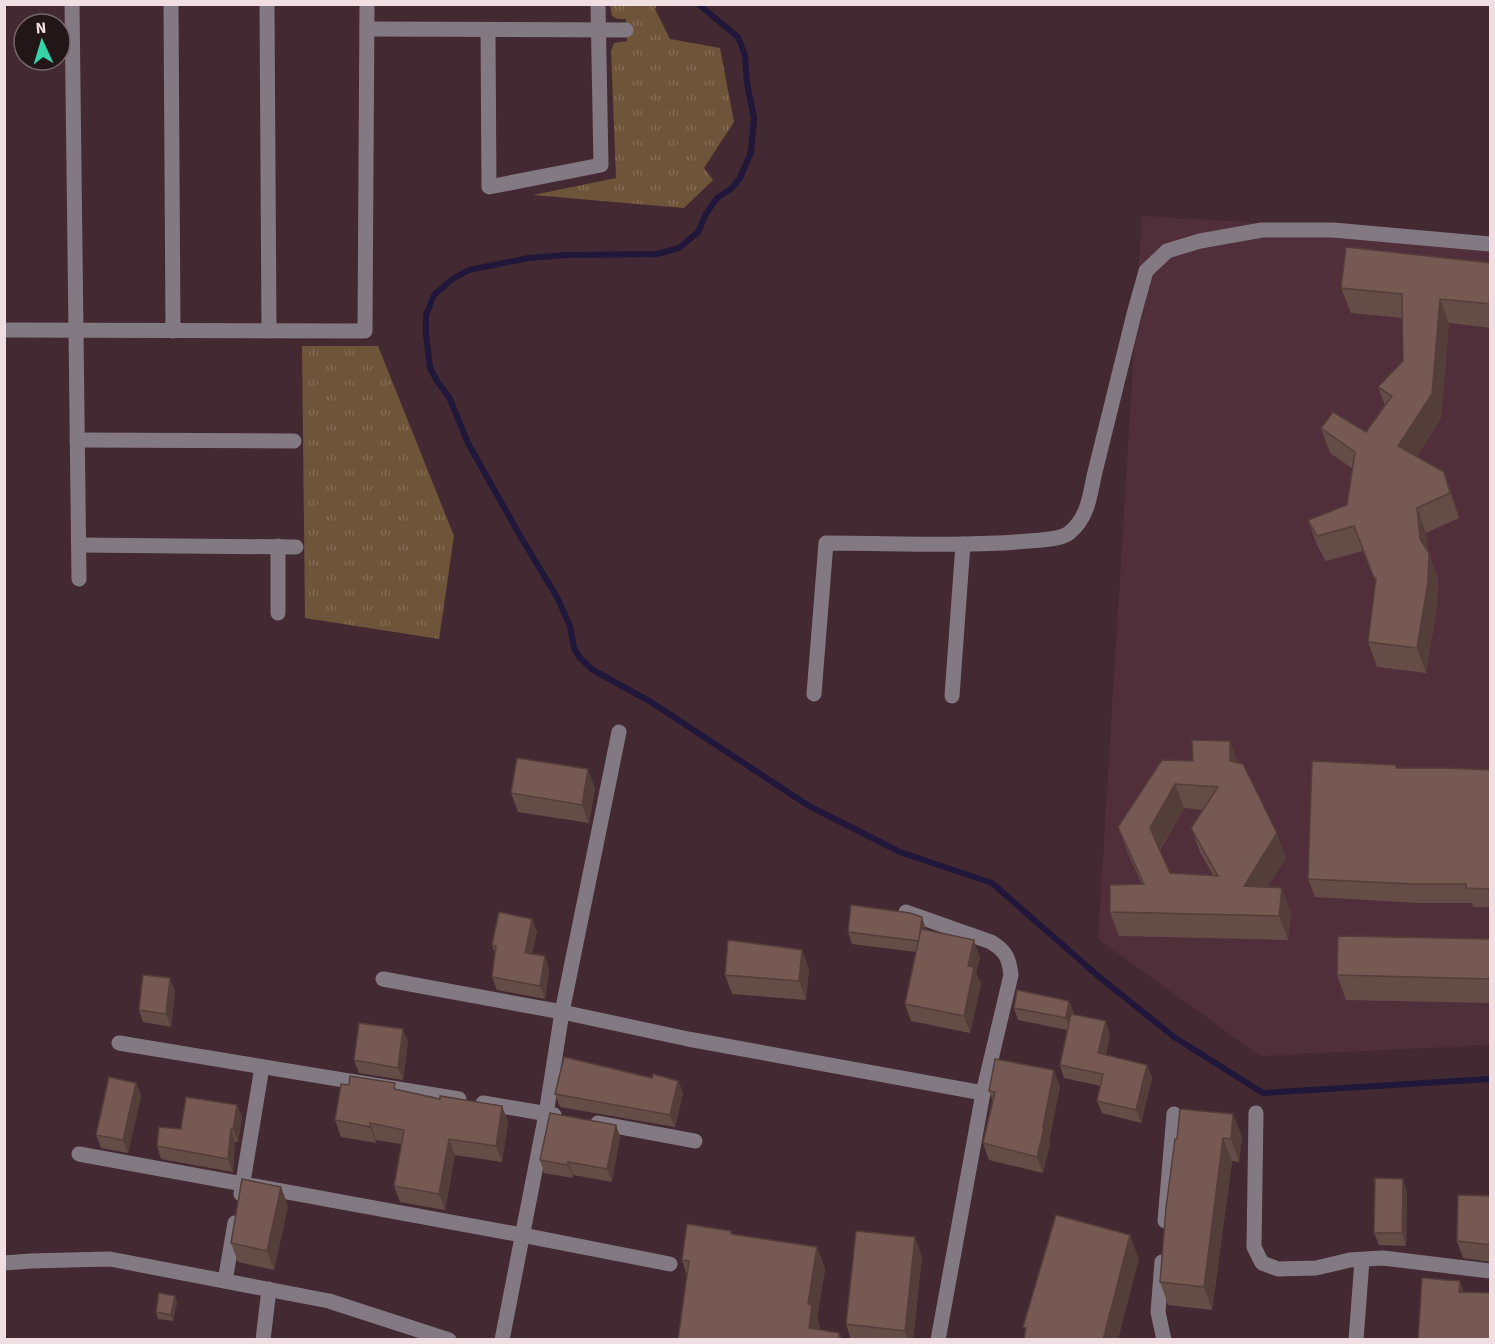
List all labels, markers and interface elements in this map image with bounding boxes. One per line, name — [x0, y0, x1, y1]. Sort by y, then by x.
north arrow — [12, 12, 72, 72]
text: N — [35, 17, 47, 39]

